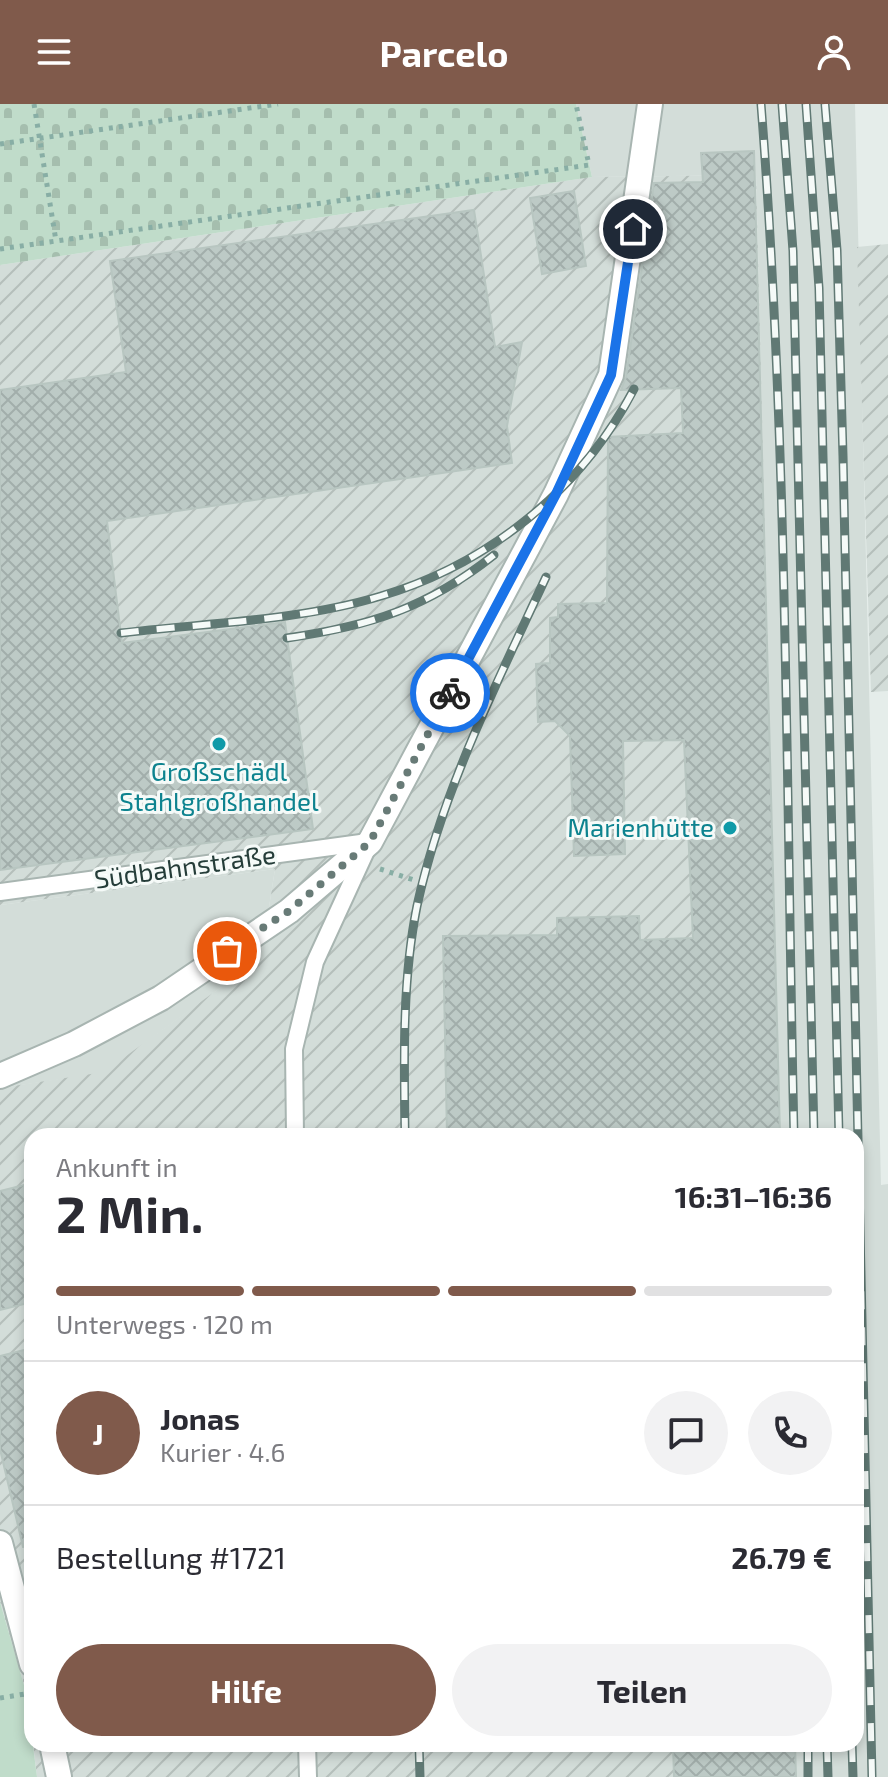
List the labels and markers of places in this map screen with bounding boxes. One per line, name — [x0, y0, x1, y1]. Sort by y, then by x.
pin — [599, 195, 667, 263]
marker: Großschädl Stahlgroßhandel — [210, 735, 228, 753]
place label: Großschädl Stahlgroßhandel — [119, 755, 319, 816]
place label: Marienhütte — [567, 811, 714, 842]
marker: Marienhütte — [721, 819, 739, 837]
pin — [193, 917, 261, 985]

